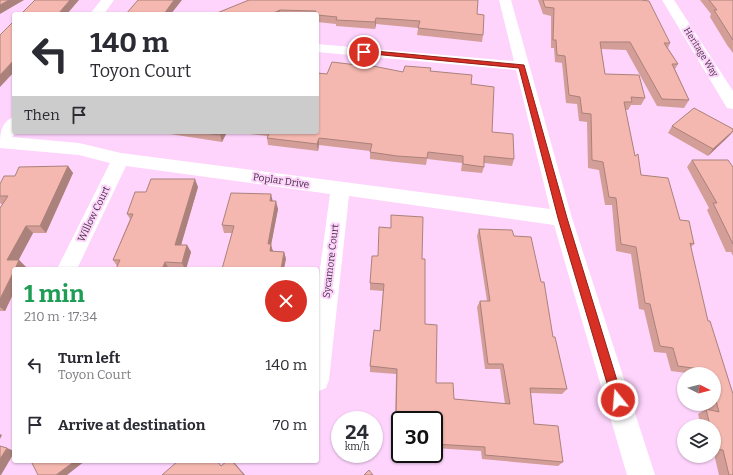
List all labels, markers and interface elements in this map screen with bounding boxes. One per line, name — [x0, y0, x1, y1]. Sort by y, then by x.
text: 140 m — [90, 26, 169, 59]
street label: Heritage Way — [682, 26, 720, 79]
icon: left — [24, 28, 76, 80]
pin — [347, 35, 381, 69]
icon: arrive — [353, 41, 375, 63]
text: Toyon Court — [90, 60, 191, 82]
icon: arrive — [68, 104, 90, 126]
text: Then — [24, 106, 60, 124]
street label: Poplar Drive — [252, 171, 310, 191]
street label: Willow Court — [75, 184, 113, 244]
street label: Sycamore Court — [321, 223, 342, 299]
text: 1 min — [24, 280, 85, 308]
button: close — [265, 280, 307, 322]
text: 210 m · 17:34 — [24, 309, 97, 324]
text: Turn left — [58, 349, 120, 367]
icon: left — [24, 354, 46, 376]
text: 140 m — [265, 356, 307, 374]
text: Toyon Court — [58, 367, 131, 382]
north arrow — [677, 367, 721, 411]
map controls — [677, 367, 721, 463]
position arrow — [597, 379, 639, 421]
speed limit sign: 30 — [391, 411, 443, 463]
icon: arrive — [24, 414, 46, 436]
text: Arrive at destination — [58, 416, 205, 434]
text: 70 m — [273, 416, 307, 434]
button: layers — [677, 419, 721, 463]
text: 24 — [345, 420, 369, 444]
text: km/h — [345, 441, 369, 453]

